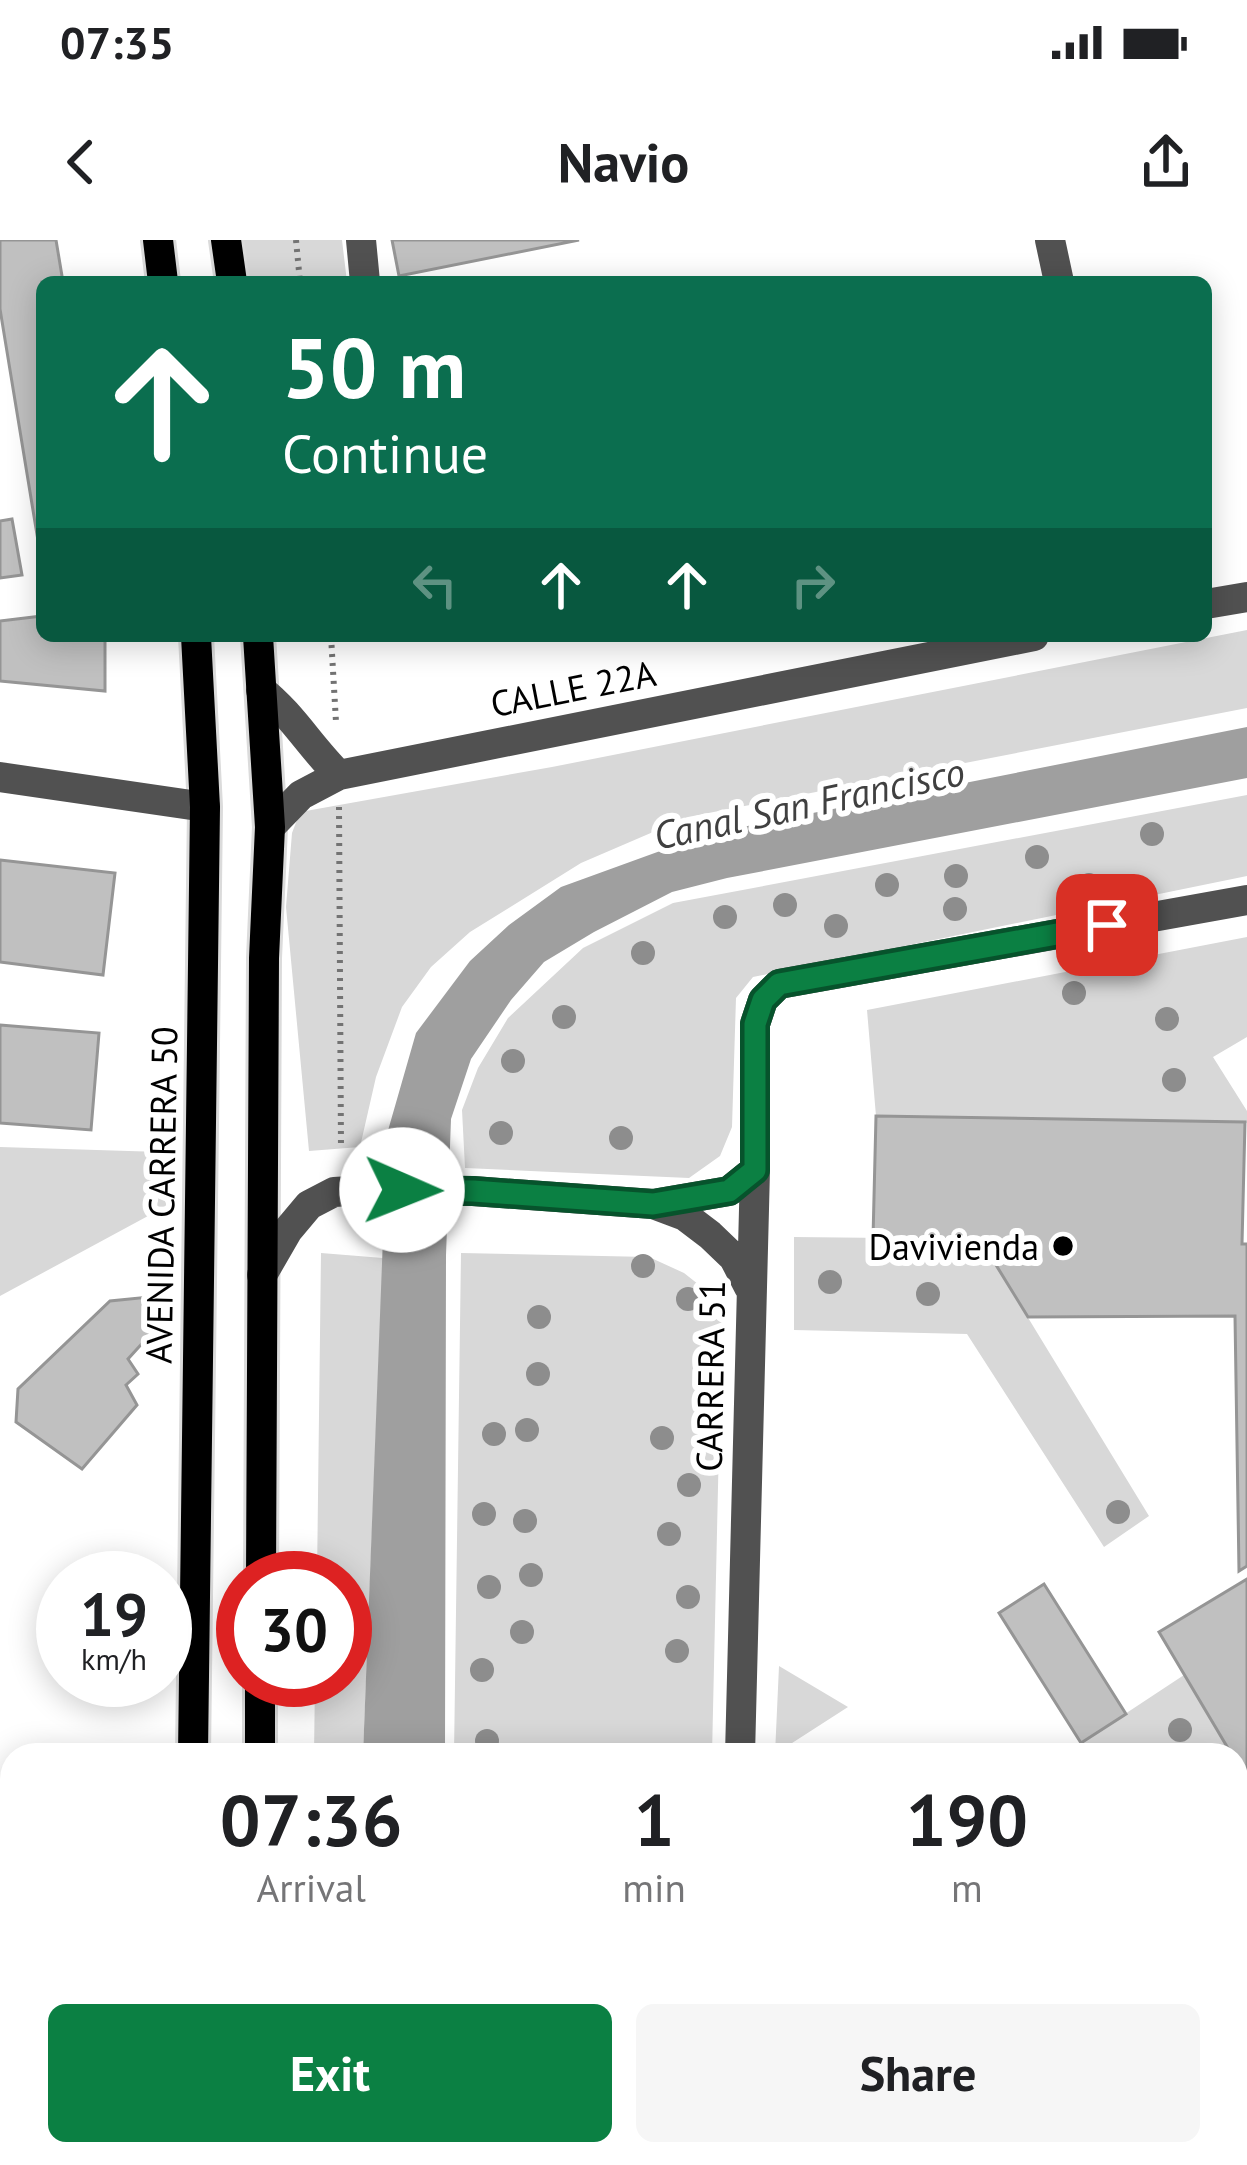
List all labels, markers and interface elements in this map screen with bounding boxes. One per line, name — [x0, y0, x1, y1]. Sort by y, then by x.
text: 07:35 — [60, 13, 174, 71]
text: Navio — [558, 127, 689, 197]
icon: back — [48, 129, 114, 195]
icon: share — [1133, 129, 1199, 195]
text: 50 m — [282, 312, 466, 421]
icon: ahead — [84, 324, 240, 480]
text: Continue — [282, 418, 488, 488]
icon: left — [402, 552, 468, 618]
icon: ahead — [528, 552, 594, 618]
icon: ahead — [654, 552, 720, 618]
icon: right — [780, 552, 846, 618]
street label: CALLE 22A — [487, 649, 659, 727]
water label: Canal San Francisco — [649, 745, 969, 861]
pin — [1056, 874, 1158, 976]
icon: arrive — [1074, 892, 1140, 958]
street label: AVENIDA CARRERA 50 — [135, 1026, 187, 1364]
position arrow — [339, 1127, 465, 1253]
place label: Davivienda — [868, 1223, 1039, 1270]
marker: Davivienda — [1050, 1233, 1076, 1259]
street label: CARRERA 51 — [685, 1280, 735, 1472]
speed limit sign: 30 — [216, 1551, 372, 1707]
text: 19 — [80, 1575, 148, 1653]
text: km/h — [81, 1639, 147, 1678]
text: 07:36 — [220, 1773, 403, 1866]
text: 1 — [634, 1773, 675, 1866]
text: 190 — [906, 1773, 1028, 1866]
text: Arrival — [257, 1862, 366, 1913]
text: min — [622, 1862, 686, 1913]
text: m — [951, 1862, 983, 1913]
button: Exit — [48, 2004, 612, 2142]
button: Share — [636, 2004, 1200, 2142]

